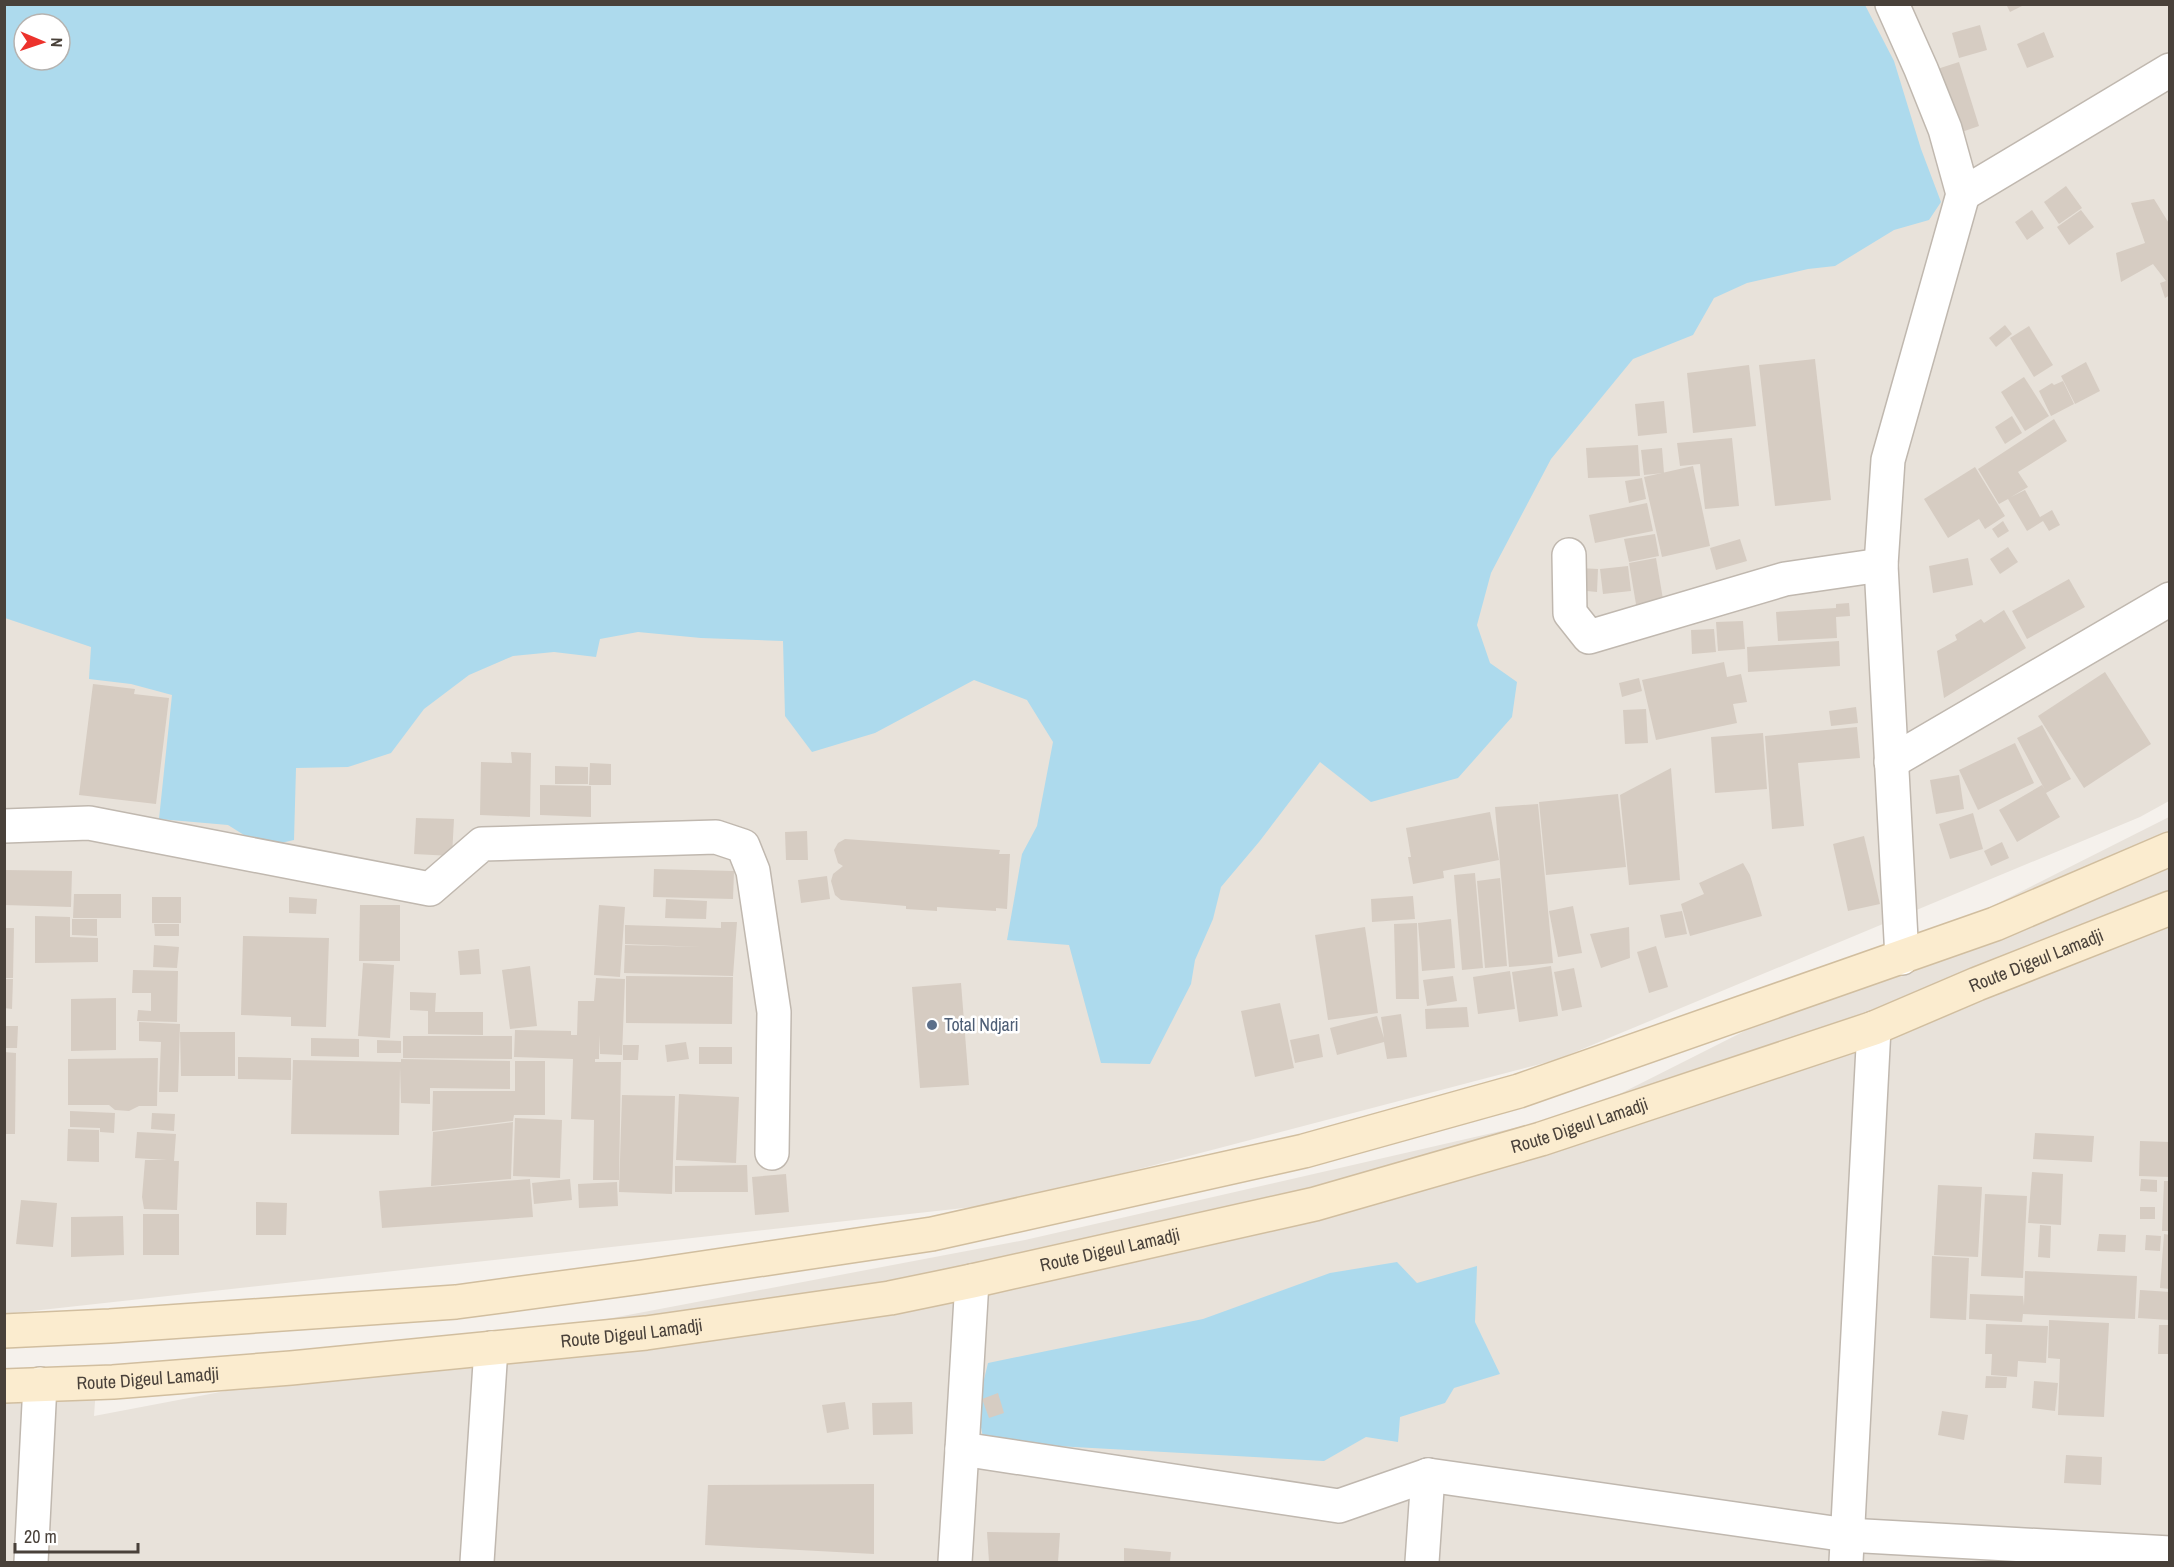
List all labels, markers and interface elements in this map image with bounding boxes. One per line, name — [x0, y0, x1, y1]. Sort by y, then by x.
north arrow — [12, 12, 72, 72]
text: N — [46, 37, 68, 48]
street label: Route Digeul Lamadji — [1965, 922, 2107, 998]
place label: Total Ndjari — [944, 1012, 1019, 1037]
marker: Total Ndjari — [925, 1018, 939, 1032]
street label: Route Digeul Lamadji — [1508, 1091, 1651, 1159]
street label: Route Digeul Lamadji — [1037, 1222, 1182, 1277]
street label: Route Digeul Lamadji — [559, 1312, 704, 1353]
street label: Route Digeul Lamadji — [76, 1361, 220, 1395]
scale bar — [15, 1516, 138, 1554]
text: 20 m — [24, 1524, 57, 1549]

